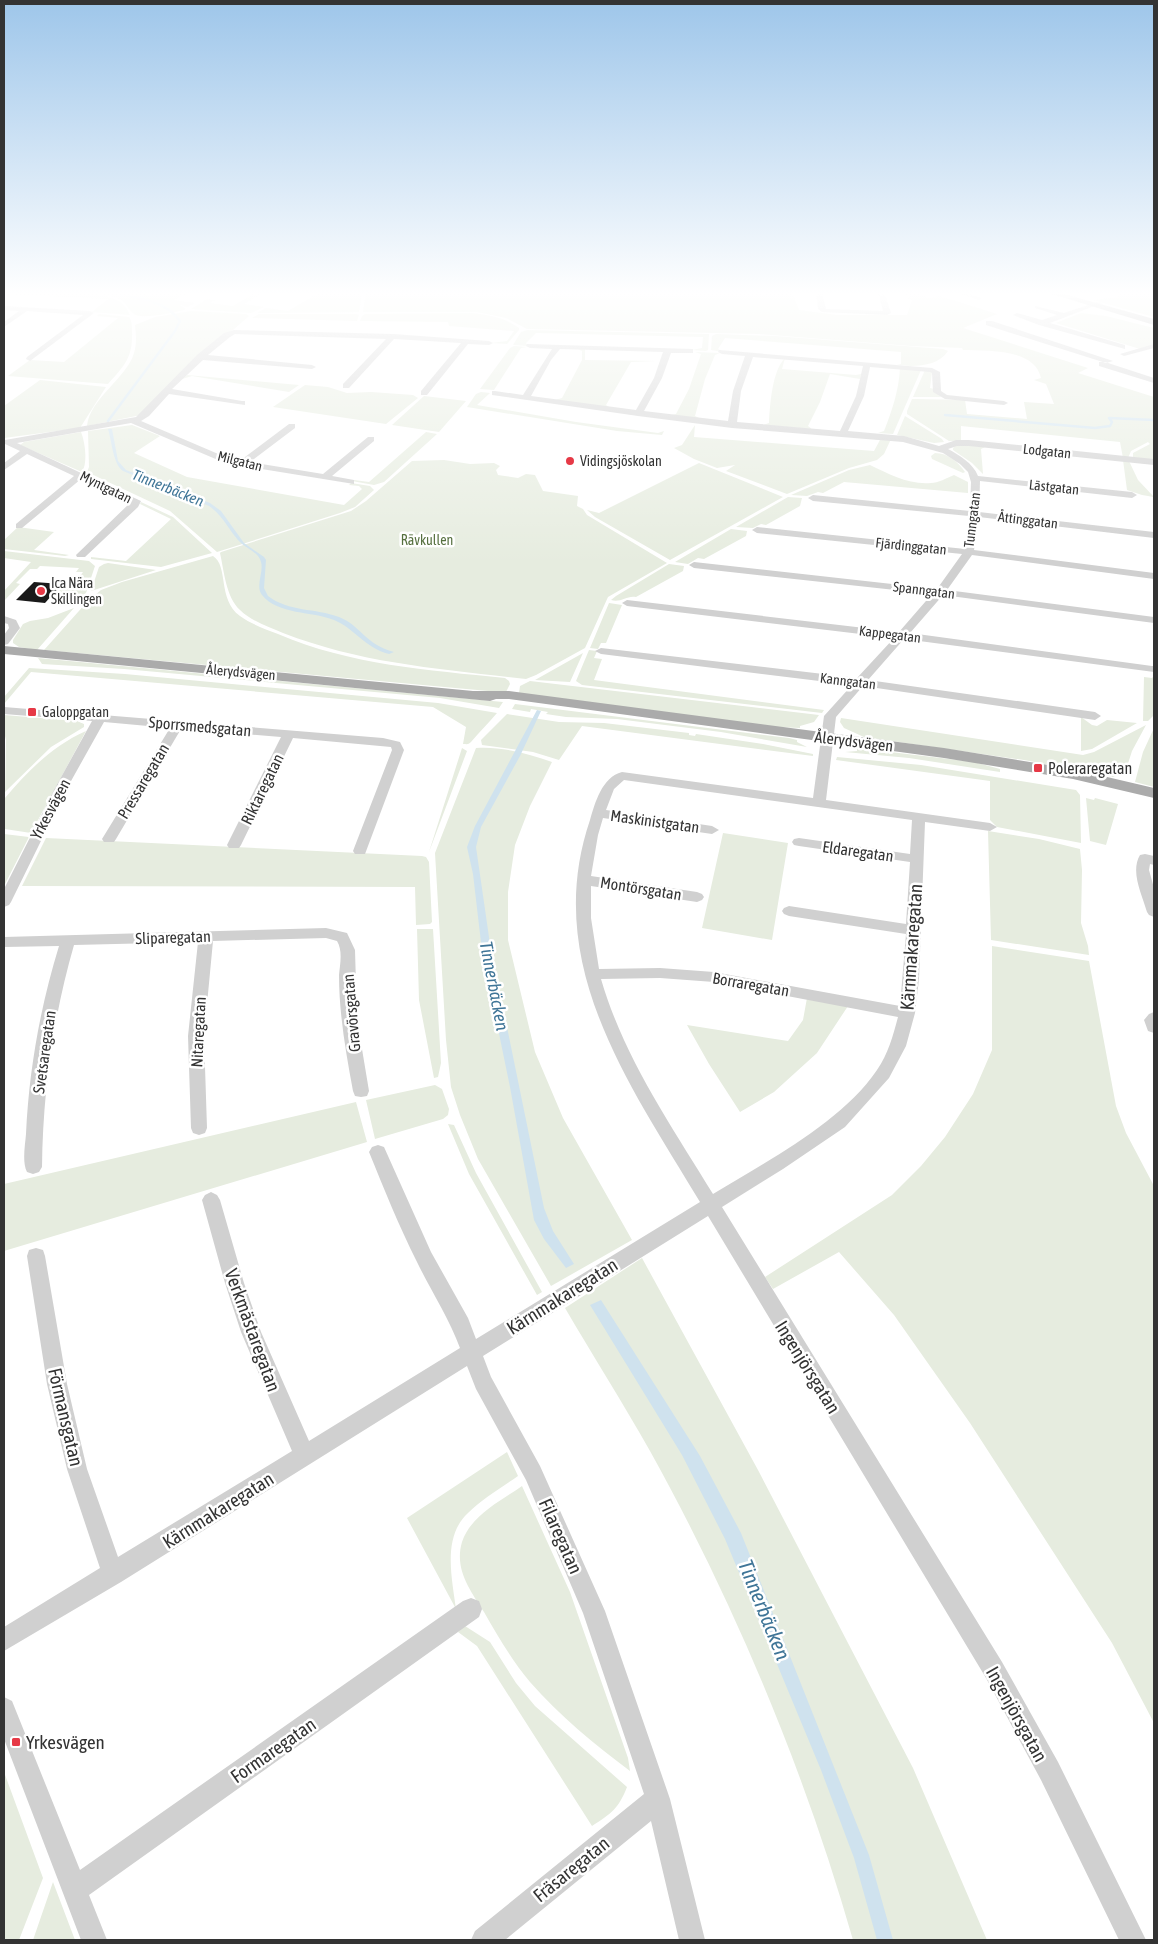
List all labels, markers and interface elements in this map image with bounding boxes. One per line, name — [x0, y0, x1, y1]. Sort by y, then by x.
street label: Lodgatan — [1022, 441, 1072, 461]
street label: Milgatan — [216, 448, 264, 474]
place label: Vidingsjöskolan — [580, 453, 662, 469]
marker: Vidingsjöskolan — [564, 455, 576, 467]
water label: Tinnerbäcken — [130, 466, 206, 510]
street label: Myntgatan — [78, 468, 134, 506]
street label: Lästgatan — [1028, 476, 1080, 498]
street label: Tunngatan — [961, 492, 983, 548]
street label: Åttinggatan — [997, 507, 1059, 532]
park label: Rävkullen — [401, 532, 453, 548]
street label: Fjärdinggatan — [875, 534, 947, 558]
place label: Ica Nära Skillingen — [51, 575, 102, 607]
street label: Spanngatan — [892, 578, 956, 602]
marker: Ica Nära Skillingen — [35, 585, 47, 597]
street label: Kappegatan — [858, 622, 922, 646]
street label: Ålerydsvägen — [206, 660, 276, 683]
street label: Kanngatan — [819, 670, 877, 692]
place label: Galoppgatan — [42, 704, 109, 720]
marker: Galoppgatan — [26, 706, 38, 718]
street label: Sporrsmedsgatan — [148, 713, 252, 740]
street label: Ålerydsvägen — [814, 726, 894, 756]
street label: Pressaregatan — [114, 740, 173, 822]
street label: Riktaregatan — [237, 751, 288, 828]
place label: Poleraregatan — [1048, 759, 1132, 778]
marker: Poleraregatan — [1032, 762, 1044, 774]
street label: Yrkesvägen — [26, 776, 74, 843]
street label: Maskinistgatan — [609, 806, 701, 837]
street label: Eldaregatan — [821, 837, 895, 866]
street label: Montörsgatan — [599, 873, 683, 904]
street label: Kärnmakaregatan — [896, 883, 926, 1011]
street label: Sliparegatan — [135, 927, 211, 948]
water label: Tinnerbäcken — [476, 939, 513, 1033]
street label: Borraregatan — [711, 968, 791, 1001]
street label: Gravörsgatan — [339, 973, 364, 1053]
street label: Nitaregatan — [187, 996, 210, 1068]
street label: Svetsaregatan — [29, 1009, 60, 1095]
street label: Kärnmakaregatan — [502, 1253, 622, 1339]
street label: Verkmästaregatan — [221, 1266, 285, 1394]
street label: Ingenjörsgatan — [771, 1316, 845, 1418]
street label: Förmansgatan — [44, 1366, 88, 1468]
street label: Kärnmakaregatan — [158, 1467, 278, 1553]
street label: Filaregatan — [535, 1495, 587, 1577]
water label: Tinnerbäcken — [734, 1556, 796, 1663]
street label: Ingenjörsgatan — [982, 1663, 1052, 1765]
street label: Formaregatan — [226, 1713, 320, 1787]
place label: Yrkesvägen — [26, 1731, 105, 1753]
marker: Yrkesvägen — [10, 1736, 22, 1748]
street label: Fräsaregatan — [529, 1832, 613, 1906]

